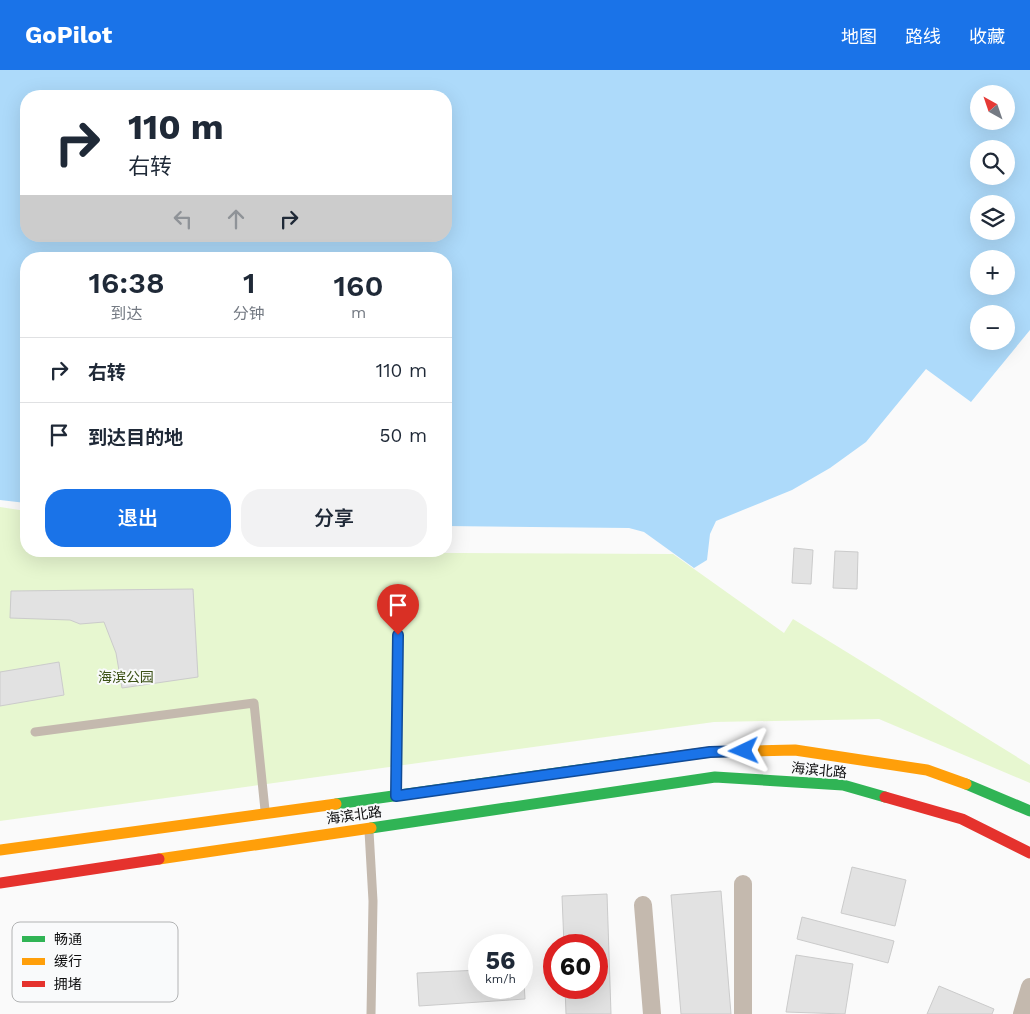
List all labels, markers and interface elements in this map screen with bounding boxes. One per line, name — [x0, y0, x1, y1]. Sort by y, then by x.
text: GoPilot — [25, 21, 112, 49]
text: 地图 — [841, 26, 877, 47]
text: 路线 — [905, 26, 941, 47]
text: 收藏 — [969, 26, 1005, 47]
north arrow — [970, 85, 1015, 130]
map controls — [970, 85, 1015, 350]
text: 110 m — [128, 106, 224, 148]
icon: right — [45, 110, 110, 175]
button: search — [970, 140, 1015, 185]
text: 右转 — [128, 154, 172, 179]
button: layers — [970, 195, 1015, 240]
icon: left — [169, 205, 197, 233]
icon: ahead — [222, 205, 250, 233]
icon: right — [275, 205, 303, 233]
button: + — [970, 250, 1015, 295]
text: 16:38 — [88, 265, 165, 300]
text: 1 — [243, 265, 255, 300]
text: 160 — [334, 268, 384, 303]
text: m — [351, 303, 366, 322]
text: 到达 — [111, 304, 143, 323]
text: 分钟 — [233, 304, 265, 323]
button: − — [970, 305, 1015, 350]
icon: right — [45, 356, 73, 384]
text: 110 m — [376, 359, 427, 382]
text: 右转 — [88, 361, 126, 384]
icon: arrive — [45, 421, 73, 449]
text: 50 m — [380, 424, 427, 447]
text: 到达目的地 — [88, 426, 183, 449]
button: 退出 — [45, 489, 231, 547]
button: 分享 — [241, 489, 427, 547]
pin — [377, 584, 419, 635]
icon: arrive — [384, 591, 412, 619]
park label: 海滨公园 — [98, 669, 154, 685]
position arrow — [717, 724, 769, 776]
street label: 海滨北路 — [790, 760, 848, 780]
street label: 海滨北路 — [325, 803, 383, 827]
legend — [12, 922, 178, 1002]
text: 畅通 — [54, 931, 82, 947]
speed limit sign: 60 — [543, 934, 608, 999]
text: 56 — [486, 946, 515, 975]
text: 缓行 — [54, 953, 82, 969]
text: km/h — [485, 972, 516, 986]
text: 拥堵 — [54, 976, 82, 992]

